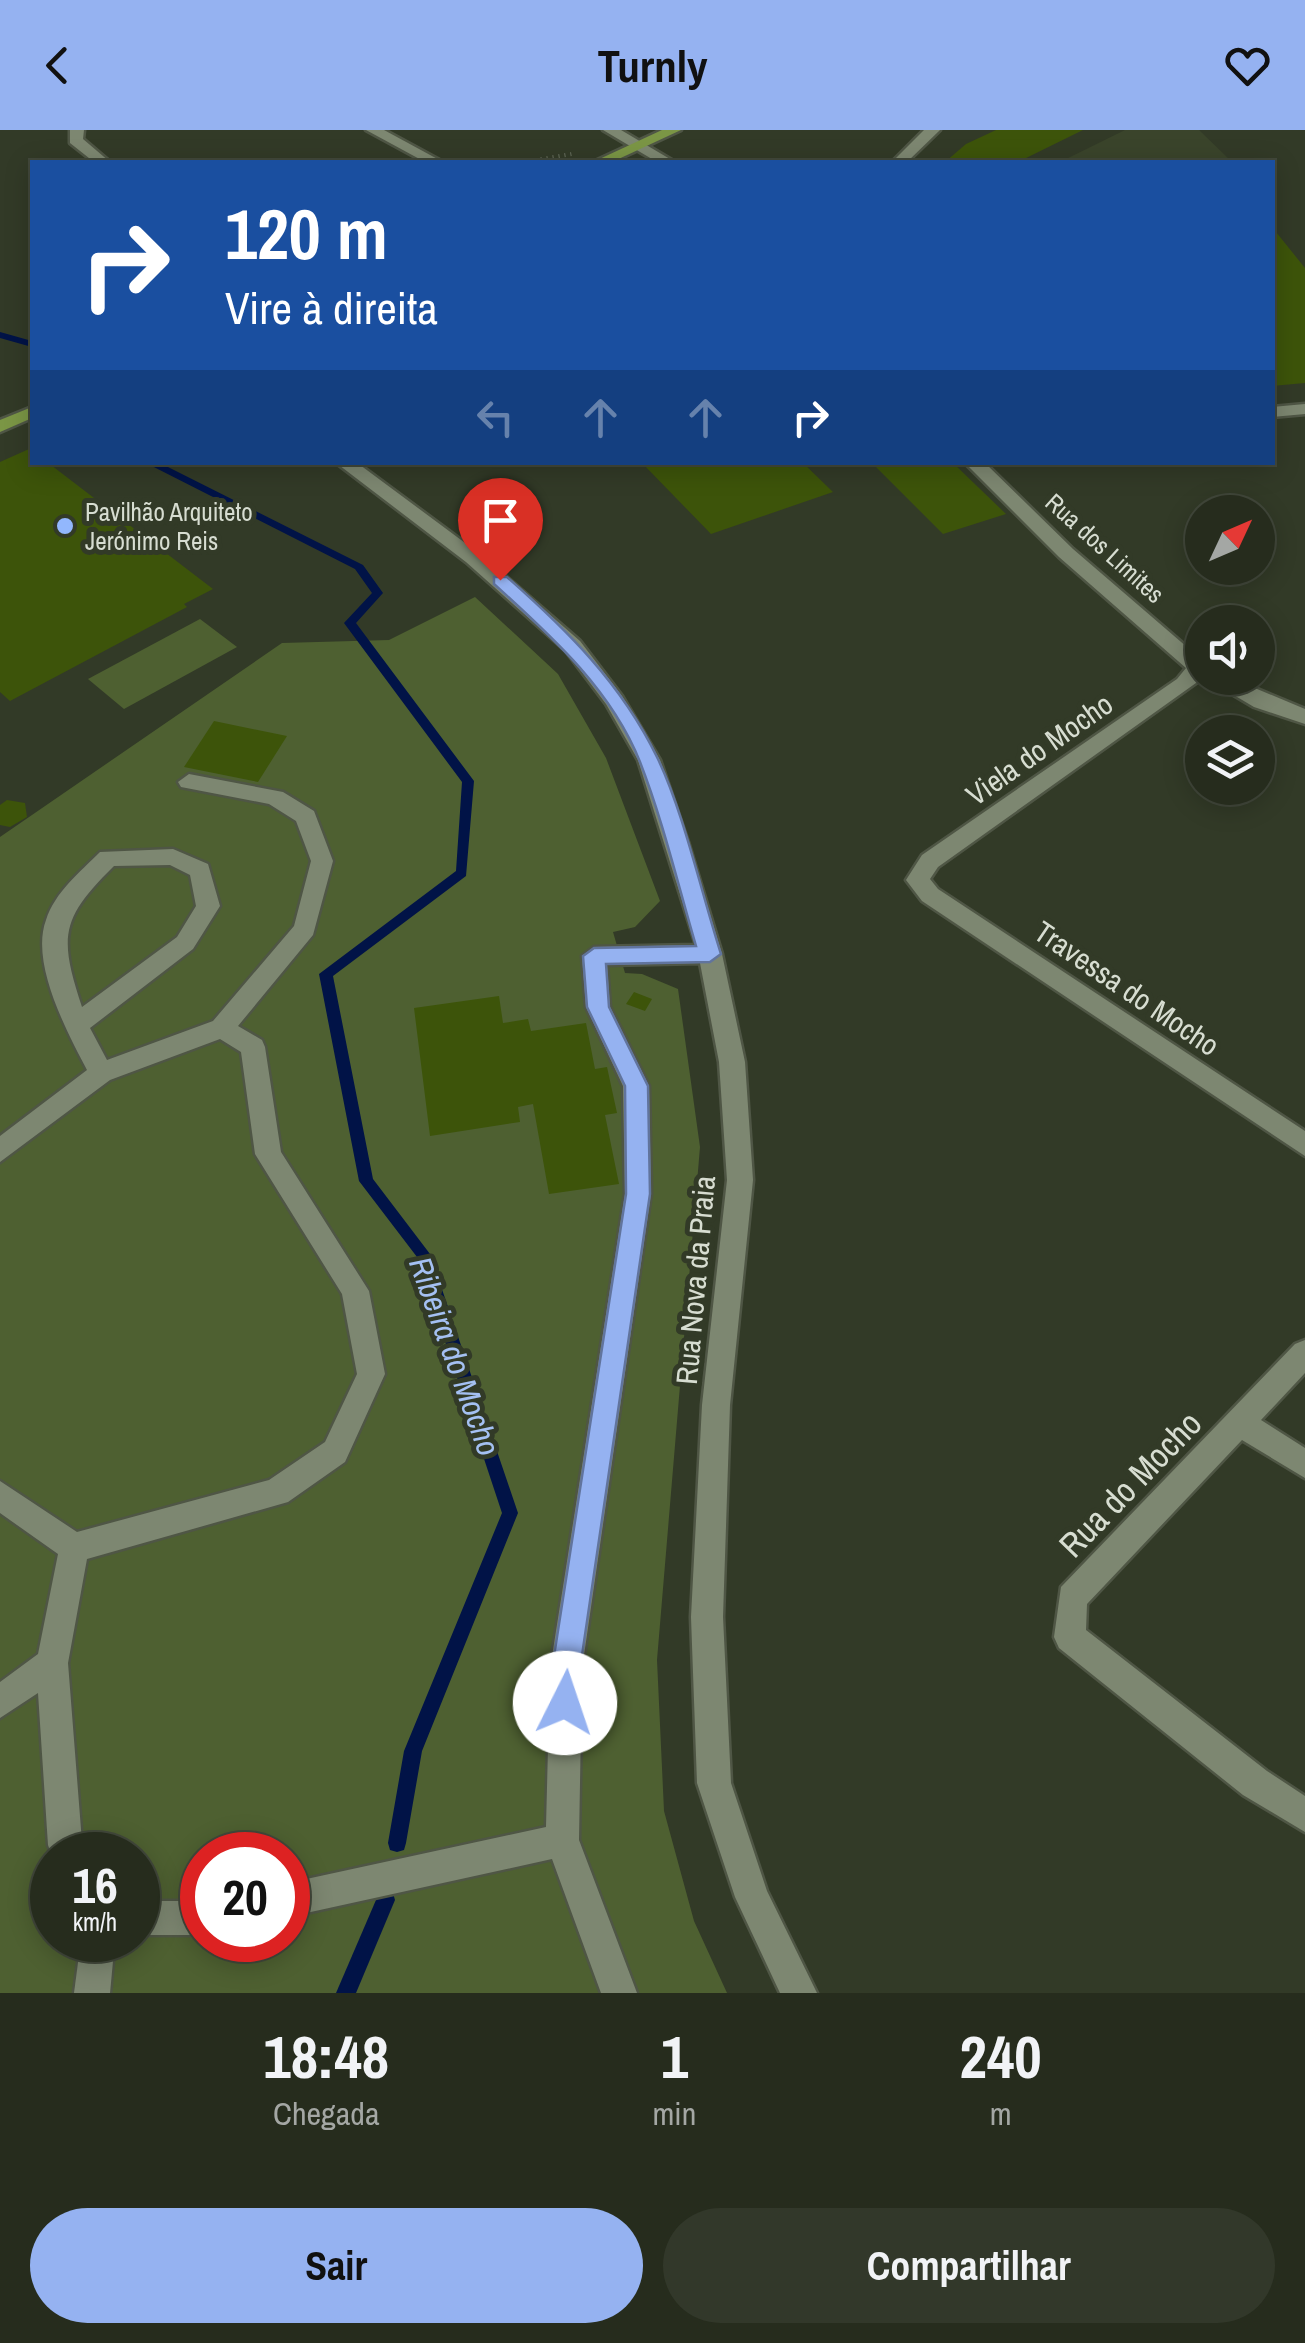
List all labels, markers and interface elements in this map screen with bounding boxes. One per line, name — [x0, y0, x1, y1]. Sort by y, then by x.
text: Turnly — [597, 35, 708, 96]
icon: back — [30, 38, 85, 93]
icon: heart — [1220, 38, 1275, 93]
text: 120 m — [225, 187, 388, 281]
icon: right — [60, 200, 190, 330]
text: Vire à direita — [225, 277, 438, 338]
icon: left — [468, 390, 523, 445]
icon: ahead — [573, 390, 628, 445]
icon: ahead — [678, 390, 733, 445]
icon: right — [783, 390, 838, 445]
pin — [458, 478, 543, 581]
street label: Rua dos Limites — [1038, 485, 1172, 611]
icon: arrive — [473, 493, 528, 548]
place label: Pavilhão Arquiteto Jerónimo Reis — [85, 495, 253, 558]
north arrow — [1185, 495, 1275, 585]
map controls — [1185, 495, 1275, 805]
marker: Pavilhão Arquiteto Jerónimo Reis — [54, 515, 76, 537]
button: sound — [1185, 605, 1275, 695]
street label: Viela do Mocho — [958, 684, 1120, 814]
button: layers — [1185, 715, 1275, 805]
street label: Travessa do Mocho — [1027, 911, 1227, 1065]
street label: Rua Nova da Praia — [666, 1174, 724, 1386]
water label: Ribeira do Mocho — [399, 1251, 511, 1461]
street label: Rua do Mocho — [1048, 1401, 1212, 1567]
position arrow — [513, 1651, 617, 1755]
speed limit sign: 20 — [180, 1832, 310, 1962]
text: 16 — [72, 1851, 118, 1919]
text: km/h — [73, 1905, 117, 1939]
text: 18:48 — [263, 2016, 389, 2097]
text: 1 — [661, 2016, 688, 2097]
text: 240 — [960, 2016, 1042, 2097]
text: Chegada — [273, 2092, 379, 2135]
text: min — [652, 2092, 696, 2135]
text: m — [990, 2092, 1012, 2135]
button: Sair — [30, 2208, 643, 2323]
button: Compartilhar — [663, 2208, 1275, 2323]

